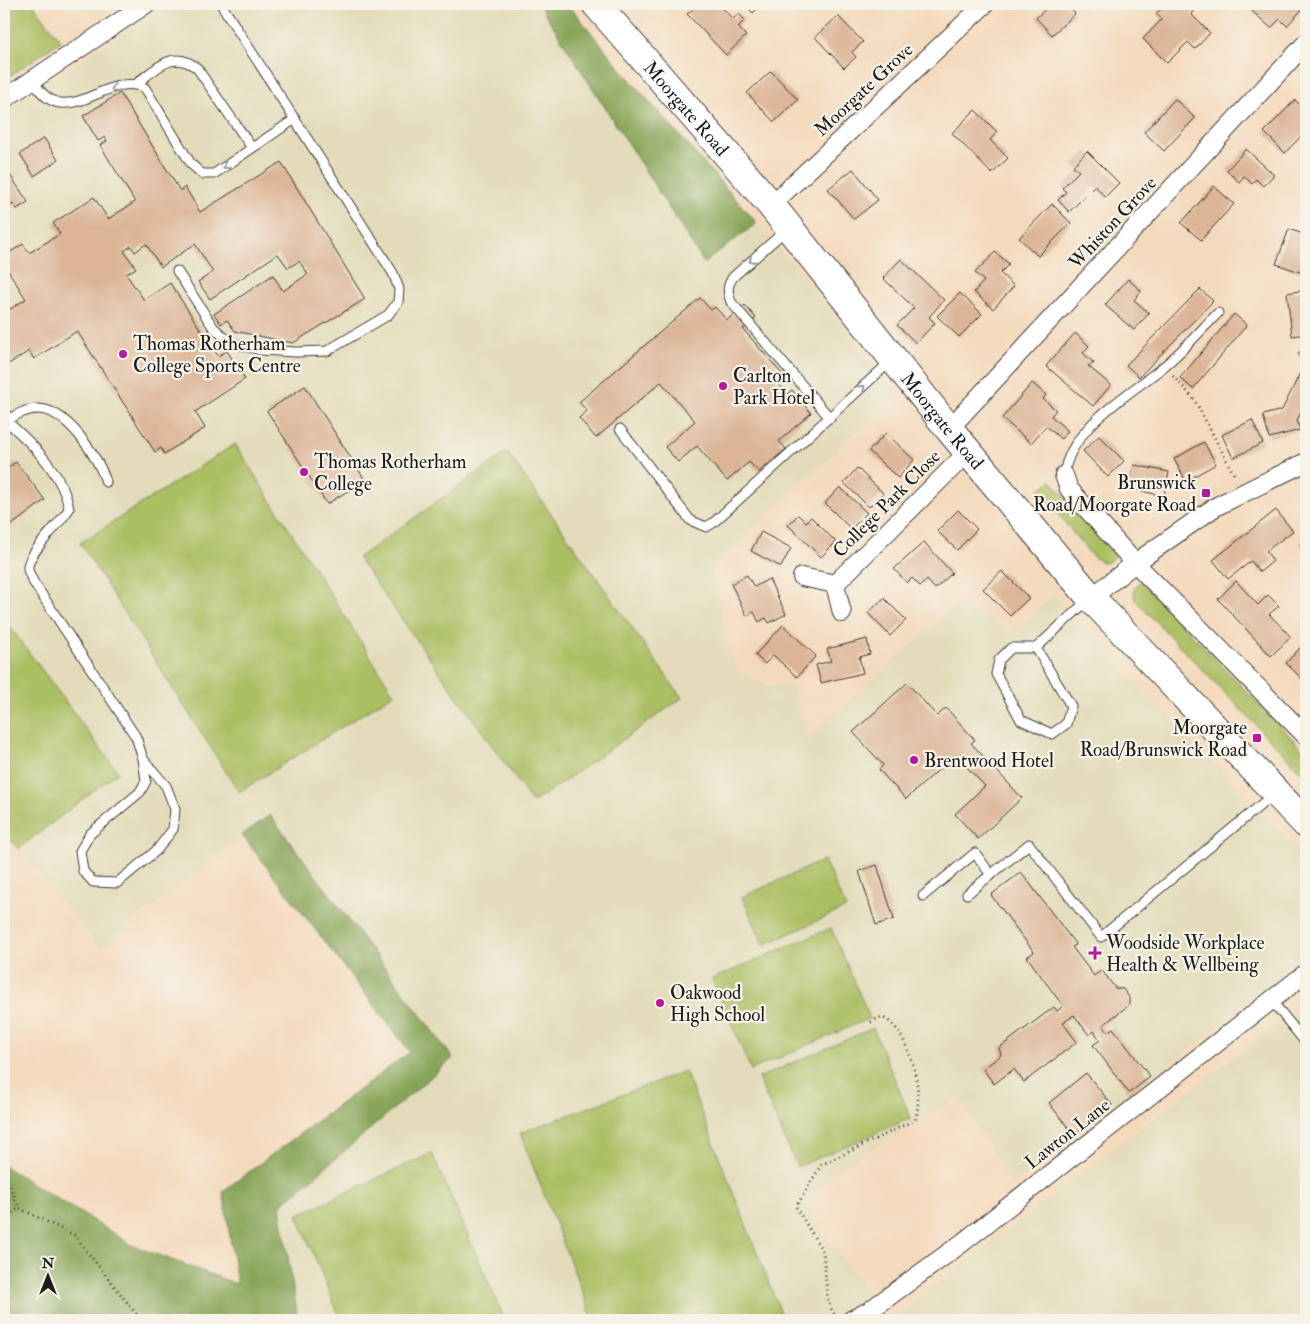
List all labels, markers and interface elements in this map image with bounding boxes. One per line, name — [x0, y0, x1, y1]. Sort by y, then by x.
street label: Moorgate Grove — [809, 38, 918, 142]
street label: Moorgate Road — [638, 56, 734, 162]
one-way arrow — [110, 82, 119, 93]
one-way arrow — [222, 160, 231, 169]
street label: Whiston Grove — [1063, 171, 1162, 275]
one-way arrow — [749, 254, 758, 263]
place label: Thomas Rotherham College Sports Centre — [133, 332, 301, 379]
marker: Thomas Rotherham College Sports Centre — [117, 348, 129, 360]
place label: Carlton Park Hotel — [733, 364, 815, 410]
street label: Moorgate Road — [895, 367, 989, 475]
marker: Carlton Park Hotel — [717, 380, 729, 392]
one-way arrow — [856, 385, 865, 394]
street label: College Park Close — [828, 445, 946, 563]
place label: Thomas Rotherham College — [314, 450, 467, 496]
marker: Thomas Rotherham College — [298, 466, 310, 478]
place label: Brunswick Road/Moorgate Road — [1033, 471, 1197, 517]
marker: Brunswick Road/Moorgate Road — [1200, 487, 1212, 499]
place label: Moorgate Road/Brunswick Road — [1080, 716, 1248, 762]
marker: Moorgate Road/Brunswick Road — [1251, 732, 1263, 744]
place label: Brentwood Hotel — [924, 749, 1054, 773]
marker: Brentwood Hotel — [908, 754, 920, 766]
place label: Woodside Workplace Health & Wellbeing — [1105, 931, 1265, 977]
marker: Woodside Workplace Health & Wellbeing — [1088, 946, 1102, 960]
place label: Oakwood High School — [670, 981, 765, 1027]
marker: Oakwood High School — [654, 997, 666, 1009]
street label: Lawton Lane — [1020, 1093, 1115, 1174]
north arrow — [22, 1252, 72, 1302]
text: N — [41, 1255, 55, 1272]

